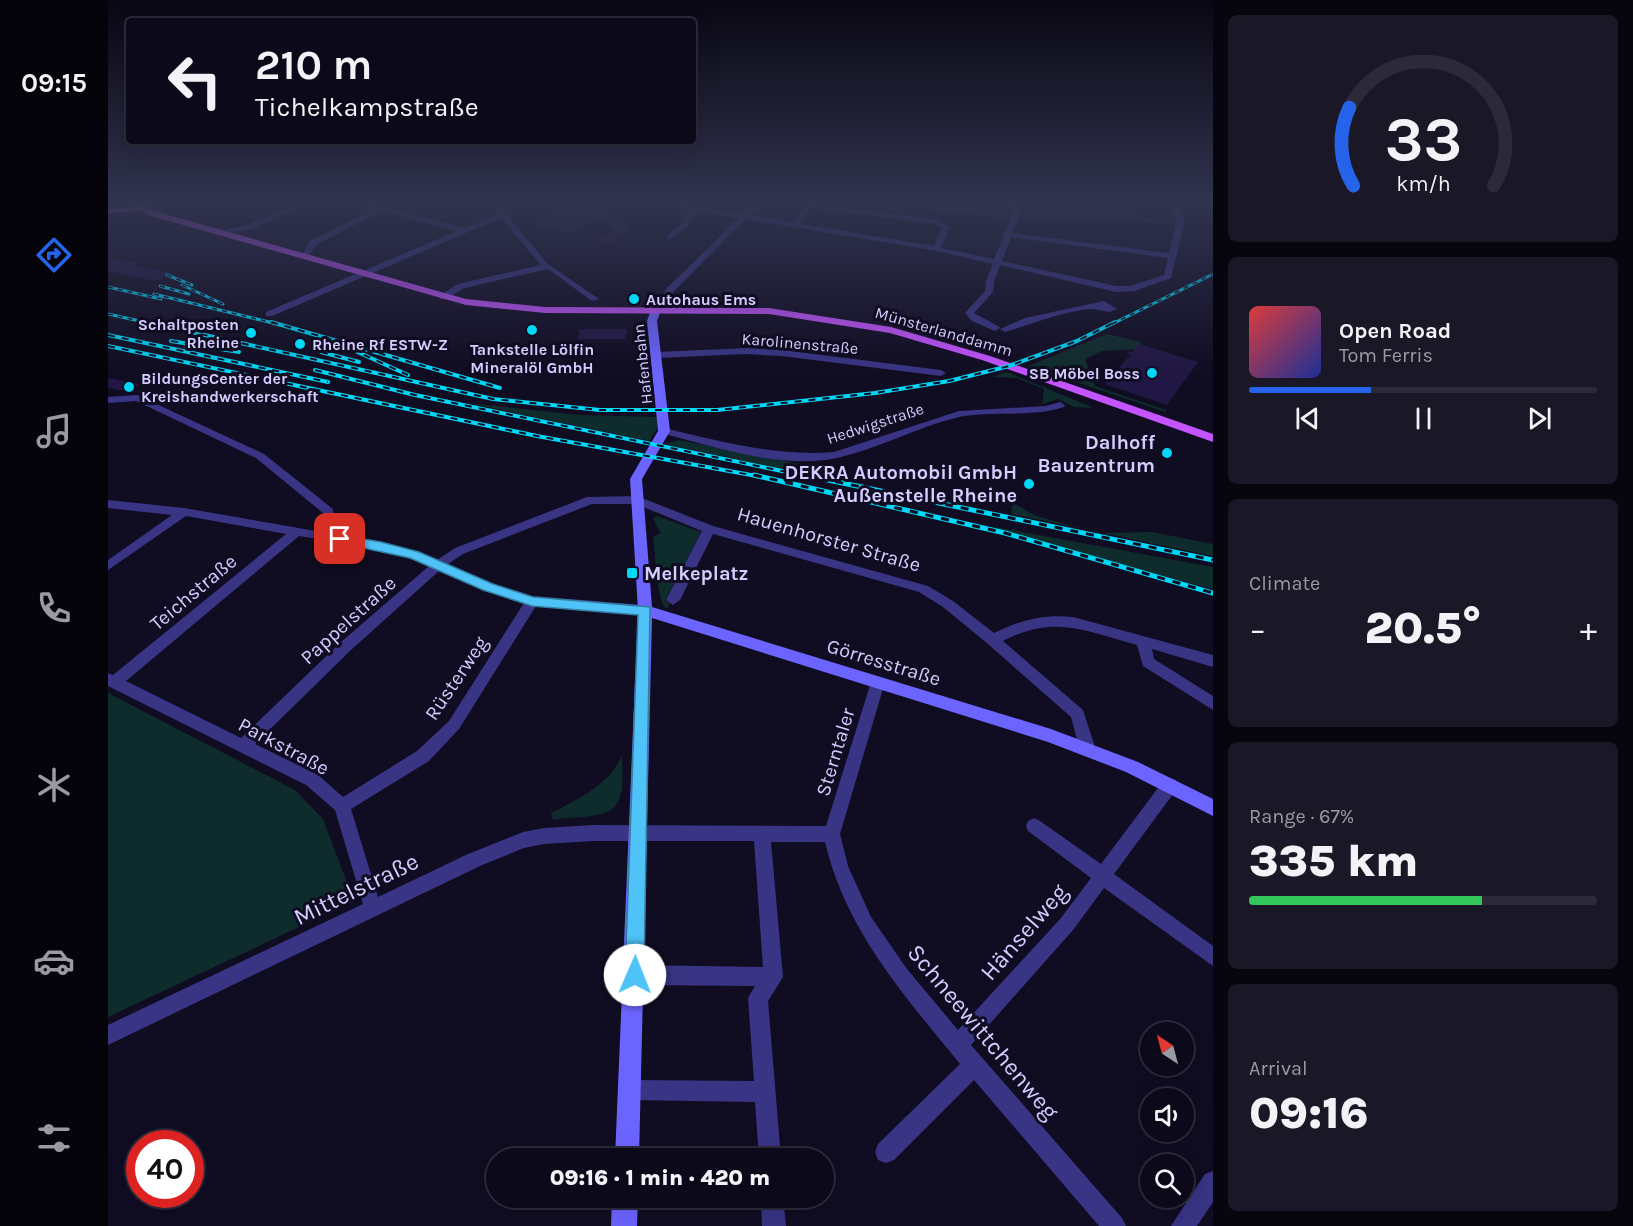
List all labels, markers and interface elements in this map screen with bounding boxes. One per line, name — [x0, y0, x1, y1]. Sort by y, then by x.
text: 210 m — [255, 40, 372, 90]
icon: left — [156, 42, 234, 120]
text: 09:15 — [21, 67, 87, 99]
text: Tichelkampstraße — [255, 91, 479, 123]
text: 33 — [1384, 103, 1462, 176]
text: km/h — [1396, 171, 1450, 196]
icon: directions — [33, 234, 75, 276]
place label: Autohaus Ems — [646, 290, 756, 309]
marker: Autohaus Ems — [627, 292, 641, 306]
street label: Münsterlanddamm — [873, 303, 1015, 360]
place label: Schaltposten Rheine — [138, 315, 239, 352]
text: Open Road — [1339, 318, 1451, 344]
marker: Tankstelle Lölfin Mineralöl GmbH — [525, 323, 539, 337]
street label: Hafenbahn — [629, 323, 656, 405]
marker: Schaltposten Rheine — [244, 326, 258, 340]
street label: Karolinenstraße — [741, 329, 859, 358]
place label: Rheine Rf ESTW-Z — [312, 335, 448, 354]
marker: Rheine Rf ESTW-Z — [293, 337, 307, 351]
place label: Tankstelle Lölfin Mineralöl GmbH — [470, 340, 594, 377]
text: Tom Ferris — [1339, 344, 1433, 367]
place label: SB Möbel Boss — [1029, 364, 1140, 383]
marker: SB Möbel Boss — [1145, 366, 1159, 380]
place label: BildungsCenter der Kreishandwerkerschaft — [141, 369, 319, 406]
marker: BildungsCenter der Kreishandwerkerschaft — [122, 380, 136, 394]
street label: Hedwigstraße — [824, 399, 926, 448]
icon: previous — [1291, 402, 1324, 435]
icon: pause — [1407, 402, 1440, 435]
icon: next — [1523, 402, 1556, 435]
icon: music — [33, 410, 75, 452]
place label: Dalhoff Bauzentrum — [1038, 431, 1156, 477]
marker: Dalhoff Bauzentrum — [1160, 446, 1174, 460]
place label: DEKRA Automobil GmbH Außenstelle Rheine — [785, 461, 1017, 507]
marker: DEKRA Automobil GmbH Außenstelle Rheine — [1022, 477, 1036, 491]
street label: Hauenhorster Straße — [735, 502, 923, 577]
pin — [314, 513, 365, 564]
icon: arrive — [323, 522, 356, 555]
street label: Teichstraße — [145, 550, 241, 635]
place label: Melkeplatz — [644, 562, 748, 585]
marker: Melkeplatz — [625, 566, 639, 580]
street label: Pappelstraße — [296, 572, 401, 669]
text: Climate — [1249, 572, 1320, 595]
icon: phone — [33, 587, 75, 629]
text: 20.5° — [1365, 602, 1481, 654]
text: − — [1249, 610, 1266, 648]
text: + — [1580, 610, 1597, 648]
street label: Rüsterweg — [420, 632, 493, 724]
street label: Görresstraße — [824, 634, 944, 691]
street label: Sterntaler — [811, 705, 860, 799]
street label: Parkstraße — [234, 713, 333, 780]
icon: climate — [33, 764, 75, 806]
text: Range · 67% — [1249, 805, 1354, 828]
text: 335 km — [1249, 835, 1418, 887]
street label: Mittelstraße — [289, 847, 423, 931]
street label: Hänselweg — [975, 878, 1074, 986]
street label: Schneewittchenweg — [902, 939, 1065, 1126]
icon: car — [33, 940, 75, 982]
position arrow — [603, 943, 667, 1007]
north arrow — [1140, 1022, 1194, 1076]
map controls — [1140, 1022, 1194, 1208]
text: Arrival — [1249, 1057, 1308, 1080]
text: 09:16 — [1249, 1087, 1368, 1139]
button: sound — [1140, 1088, 1194, 1142]
icon: filters — [33, 1117, 75, 1159]
speed limit sign: 40 — [126, 1130, 204, 1208]
button: search — [1140, 1154, 1194, 1208]
text: 09:16 · 1 min · 420 m — [550, 1165, 770, 1191]

